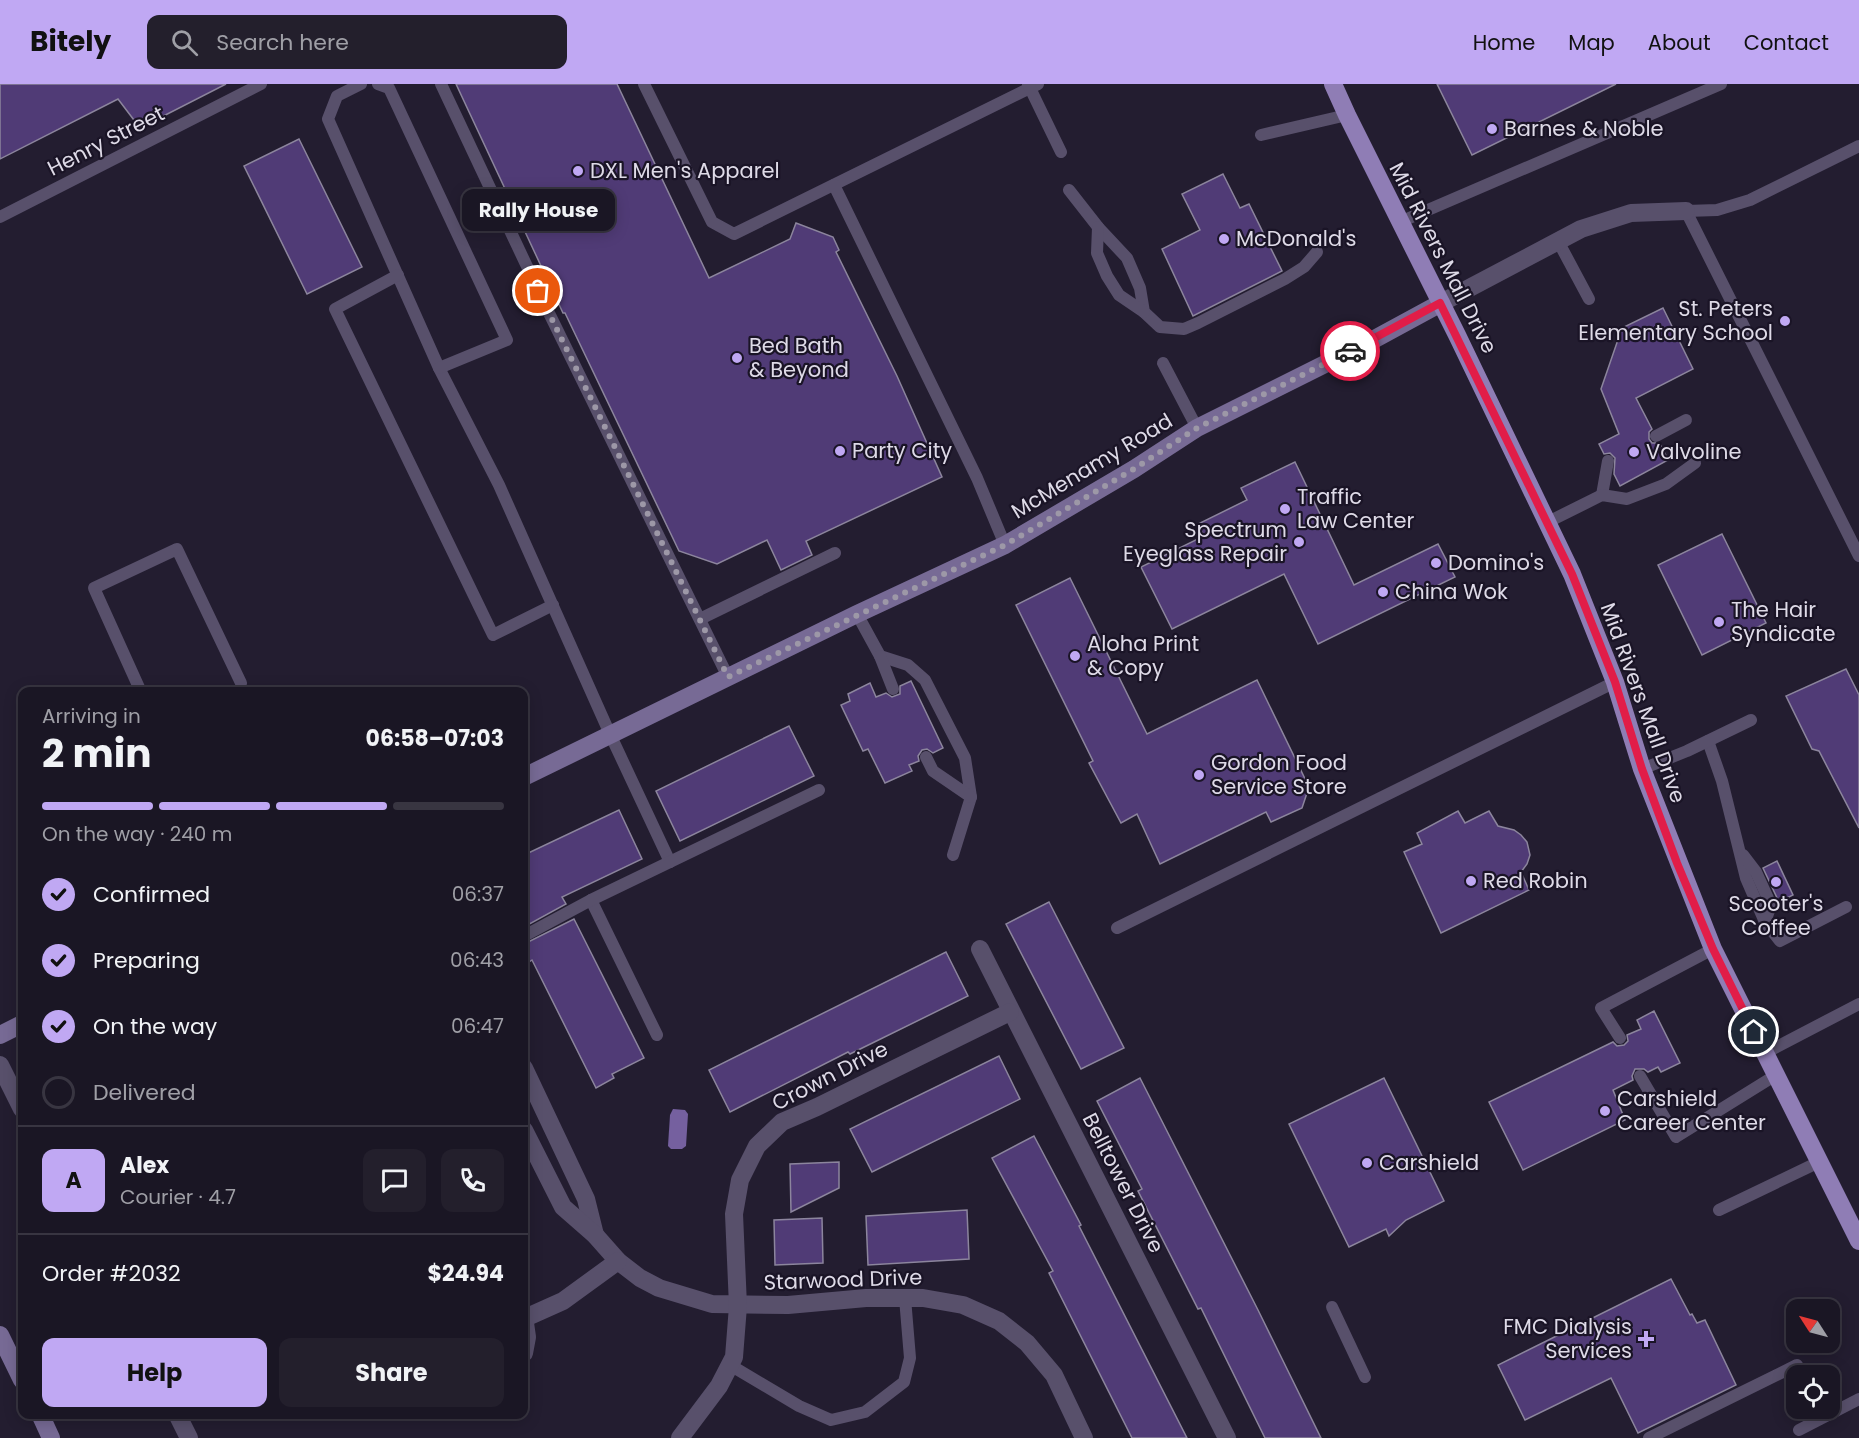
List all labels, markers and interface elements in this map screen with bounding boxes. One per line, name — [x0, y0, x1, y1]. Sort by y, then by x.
search box — [147, 15, 567, 69]
text: Bitely — [30, 22, 111, 61]
icon: search — [168, 26, 201, 59]
text: Search here — [216, 27, 349, 58]
text: Home — [1473, 28, 1535, 57]
text: Map — [1568, 28, 1615, 57]
text: About — [1648, 28, 1711, 57]
text: Contact — [1744, 28, 1829, 57]
street label: Henry Street — [42, 99, 169, 182]
place label: Barnes & Noble — [1504, 114, 1664, 143]
marker: Barnes & Noble — [1485, 122, 1499, 136]
place label: DXL Men's Apparel — [590, 156, 780, 185]
street label: Mid Rivers Mall Drive — [1383, 157, 1504, 358]
marker: DXL Men's Apparel — [571, 164, 585, 178]
callout: Rally House — [462, 189, 614, 231]
text: Rally House — [479, 196, 598, 224]
place label: McDonald's — [1236, 224, 1356, 253]
marker: McDonald's — [1217, 232, 1231, 246]
pin — [512, 265, 563, 316]
icon: bag — [521, 274, 554, 307]
place label: St. Peters Elementary School — [1578, 294, 1773, 347]
marker: St. Peters Elementary School — [1778, 314, 1792, 328]
courier — [1320, 321, 1380, 381]
place label: Bed Bath & Beyond — [749, 331, 849, 384]
icon: car — [1334, 335, 1367, 368]
marker: Bed Bath & Beyond — [730, 351, 744, 365]
street label: McMenamy Road — [1006, 406, 1178, 525]
place label: Party City — [852, 436, 952, 465]
place label: Valvoline — [1646, 437, 1742, 466]
marker: Party City — [833, 444, 847, 458]
marker: Valvoline — [1627, 445, 1641, 459]
place label: Traffic Law Center — [1297, 482, 1414, 535]
marker: Traffic Law Center — [1278, 502, 1292, 516]
place label: Spectrum Eyeglass Repair — [1123, 515, 1287, 568]
marker: Spectrum Eyeglass Repair — [1292, 535, 1306, 549]
place label: Domino's — [1448, 548, 1544, 577]
marker: Domino's — [1429, 556, 1443, 570]
place label: China Wok — [1395, 577, 1508, 606]
marker: China Wok — [1376, 585, 1390, 599]
place label: The Hair Syndicate — [1731, 595, 1836, 648]
street label: Mid Rivers Mall Drive — [1594, 599, 1693, 807]
marker: The Hair Syndicate — [1712, 615, 1726, 629]
place label: Aloha Print & Copy — [1087, 629, 1199, 682]
marker: Aloha Print & Copy — [1068, 649, 1082, 663]
text: Arriving in — [42, 702, 141, 730]
text: 06:58–07:03 — [366, 723, 504, 754]
text: 2 min — [42, 726, 152, 781]
place label: Gordon Food Service Store — [1211, 748, 1347, 801]
marker: Gordon Food Service Store — [1192, 768, 1206, 782]
text: On the way · 240 m — [42, 820, 232, 848]
place label: Red Robin — [1483, 866, 1588, 895]
marker: Red Robin — [1464, 874, 1478, 888]
marker: Scooter's Coffee — [1769, 875, 1783, 889]
icon: check — [42, 878, 75, 911]
text: Confirmed — [93, 879, 210, 910]
text: 06:37 — [452, 880, 504, 908]
place label: Scooter's Coffee — [1729, 889, 1823, 942]
icon: check — [42, 944, 75, 977]
text: Preparing — [93, 945, 200, 976]
text: 06:43 — [450, 946, 504, 974]
pin — [1728, 1006, 1779, 1057]
icon: check — [42, 1010, 75, 1043]
text: On the way — [93, 1011, 217, 1042]
text: 06:47 — [451, 1012, 504, 1040]
icon: home — [1737, 1015, 1770, 1048]
street label: Crown Drive — [767, 1034, 893, 1117]
text: Delivered — [93, 1077, 196, 1108]
place label: Carshield Career Center — [1617, 1084, 1766, 1137]
marker: Carshield Career Center — [1598, 1104, 1612, 1118]
street label: Belltower Drive — [1076, 1108, 1171, 1258]
place label: Carshield — [1379, 1148, 1479, 1177]
button: chat — [363, 1149, 426, 1212]
button: phone — [441, 1149, 504, 1212]
text: Alex — [120, 1150, 169, 1181]
marker: Carshield — [1360, 1156, 1374, 1170]
text: A — [65, 1165, 82, 1196]
text: Courier · 4.7 — [120, 1183, 236, 1211]
text: Order #2032 — [42, 1258, 181, 1289]
text: $24.94 — [427, 1258, 504, 1289]
street label: Starwood Drive — [763, 1262, 923, 1297]
north arrow — [1786, 1299, 1840, 1353]
map controls — [1786, 1299, 1840, 1419]
place label: FMC Dialysis Services — [1503, 1312, 1632, 1365]
marker: FMC Dialysis Services — [1637, 1330, 1655, 1348]
button: Help — [42, 1338, 267, 1407]
button: Share — [279, 1338, 504, 1407]
button: locate — [1786, 1365, 1840, 1419]

